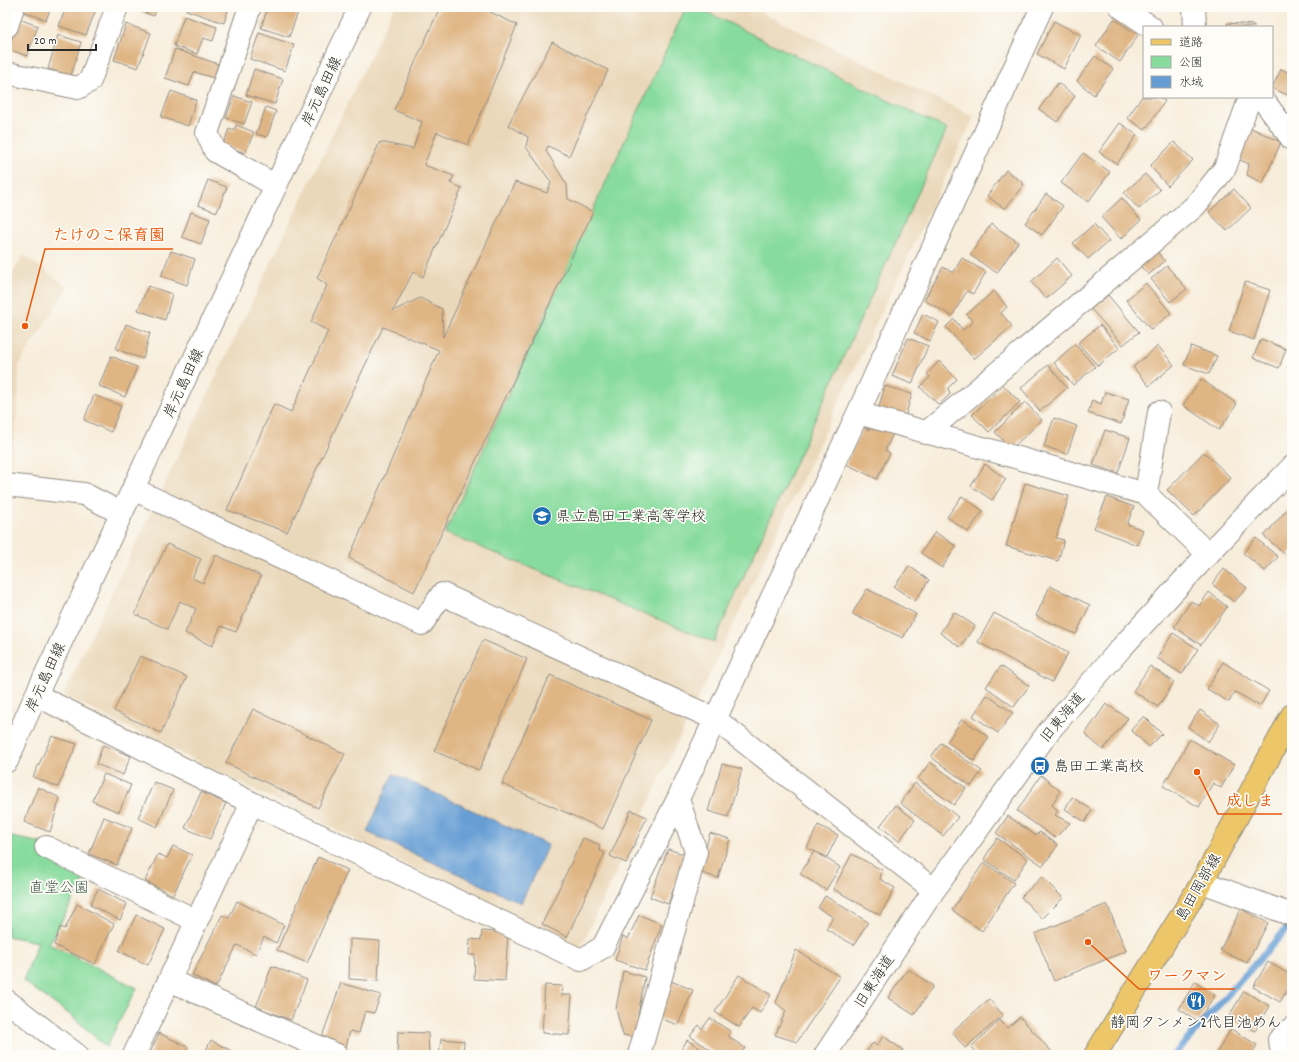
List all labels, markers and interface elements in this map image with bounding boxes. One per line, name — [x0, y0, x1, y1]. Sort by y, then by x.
scale bar — [28, 26, 96, 52]
legend — [1143, 26, 1273, 98]
text: 20 m — [34, 33, 57, 50]
text: 道路 — [1179, 35, 1203, 52]
street label: 岸元島田線 — [297, 53, 349, 130]
text: 公園 — [1179, 55, 1203, 72]
text: 水域 — [1179, 75, 1203, 92]
callout: たけのこ保育園 — [45, 221, 173, 249]
text: たけのこ保育園 — [53, 225, 165, 248]
street label: 岸元島田線 — [159, 345, 211, 422]
school or university icon: 県立島田工業高等学校 — [531, 505, 553, 527]
place label: 県立島田工業高等学校 — [556, 507, 706, 529]
street label: 岸元島田線 — [21, 639, 73, 716]
street label: 旧東海道 — [1036, 688, 1091, 748]
bus stop icon: 島田工業高校 — [1029, 755, 1051, 777]
place label: 島田工業高校 — [1054, 757, 1144, 779]
callout: 成しま — [1218, 786, 1282, 814]
text: 成しま — [1226, 791, 1274, 814]
street label: 島田岡部線 — [1171, 850, 1228, 926]
park label: 直堂公園 — [29, 878, 89, 900]
street label: 旧東海道 — [850, 951, 901, 1013]
callout: ワークマン — [1139, 961, 1235, 989]
text: ワークマン — [1147, 966, 1227, 989]
restaurant icon: 静岡タンメン2代目池めん — [1185, 990, 1207, 1012]
place label: 静岡タンメン2代目池めん — [1110, 1013, 1282, 1035]

